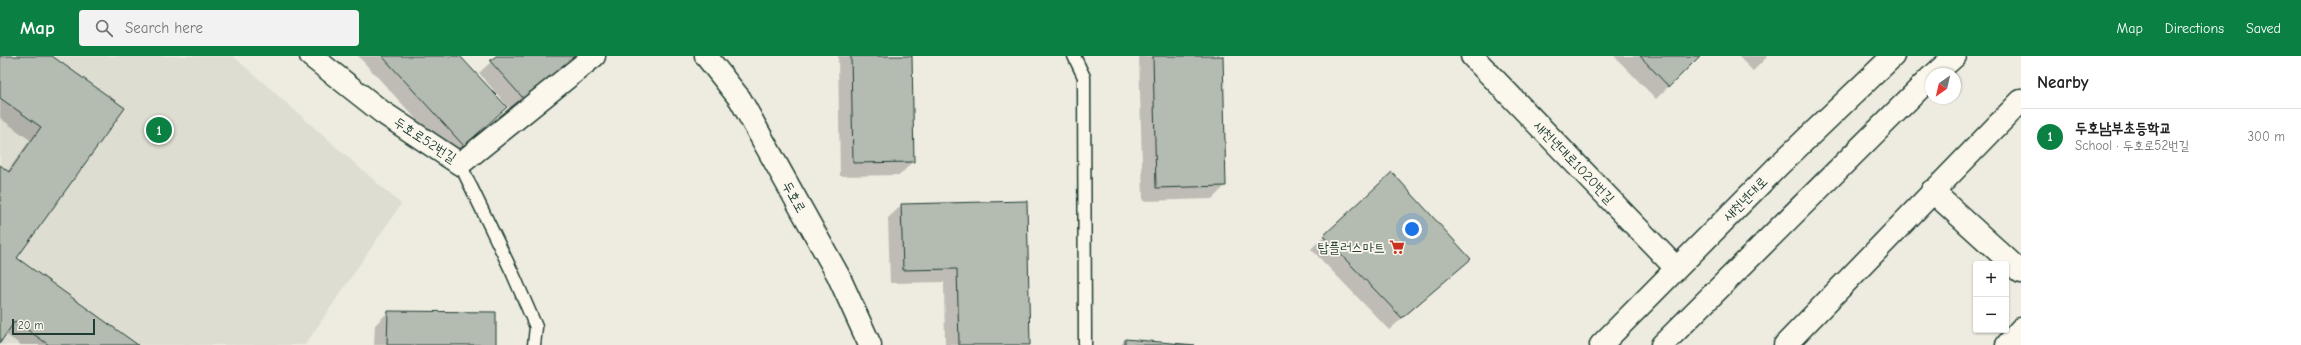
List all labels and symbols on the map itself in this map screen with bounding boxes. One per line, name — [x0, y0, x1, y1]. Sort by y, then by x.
north arrow — [1925, 68, 1961, 104]
street label: 두호로52번길 — [390, 113, 460, 167]
pin: 1 — [146, 115, 172, 145]
street label: 새천년대로1020번길 — [1530, 117, 1618, 208]
street label: 새천년대로 — [1719, 173, 1771, 225]
street label: 두호로 — [778, 178, 810, 216]
your location — [1402, 219, 1422, 239]
supermarket icon: 탑플러스마트 — [1388, 238, 1406, 256]
place label: 탑플러스마트 — [1317, 239, 1385, 256]
scale bar — [12, 317, 95, 336]

